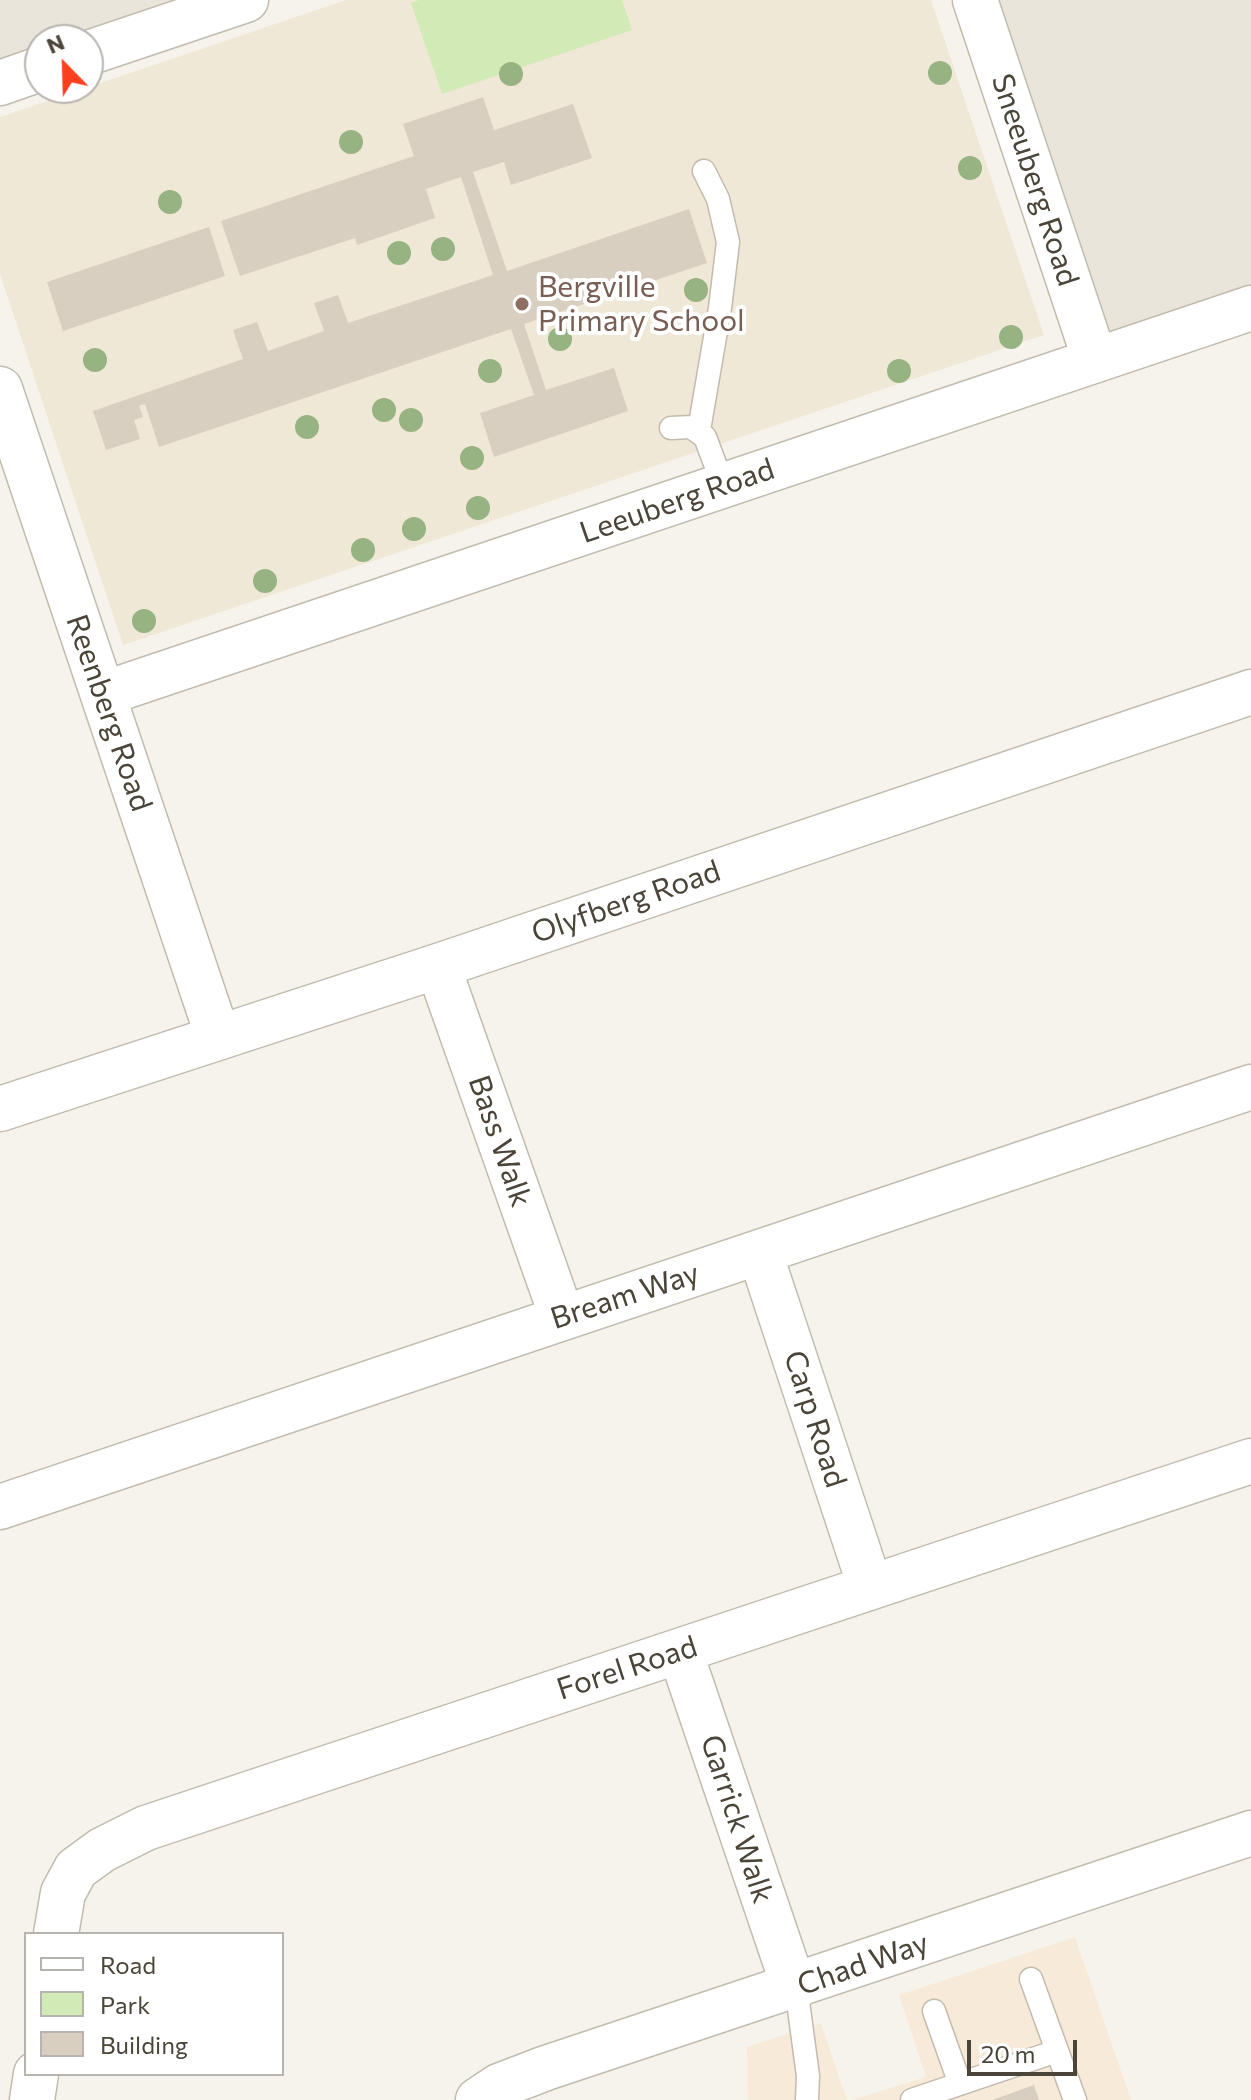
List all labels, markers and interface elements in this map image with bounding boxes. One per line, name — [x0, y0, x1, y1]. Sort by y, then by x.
north arrow — [24, 24, 104, 104]
text: N — [42, 28, 68, 59]
street label: Sneeuberg Road — [984, 69, 1086, 291]
place label: Bergville Primary School — [538, 269, 745, 340]
marker: Bergville Primary School — [513, 295, 531, 313]
street label: Leeuberg Road — [575, 451, 779, 551]
street label: Reenberg Road — [59, 610, 159, 816]
street label: Olyfberg Road — [527, 853, 725, 951]
street label: Bass Walk — [461, 1071, 539, 1211]
street label: Bream Way — [546, 1255, 704, 1337]
street label: Carp Road — [776, 1346, 854, 1492]
street label: Forel Road — [552, 1628, 702, 1708]
street label: Garrick Walk — [693, 1730, 781, 1908]
street label: Chad Way — [793, 1925, 933, 2003]
legend — [24, 1932, 284, 2076]
text: Road — [100, 1950, 156, 1979]
text: Park — [100, 1990, 150, 2019]
scale bar — [971, 2024, 1081, 2074]
text: Building — [100, 2030, 188, 2059]
text: 20 m — [981, 2039, 1035, 2068]

